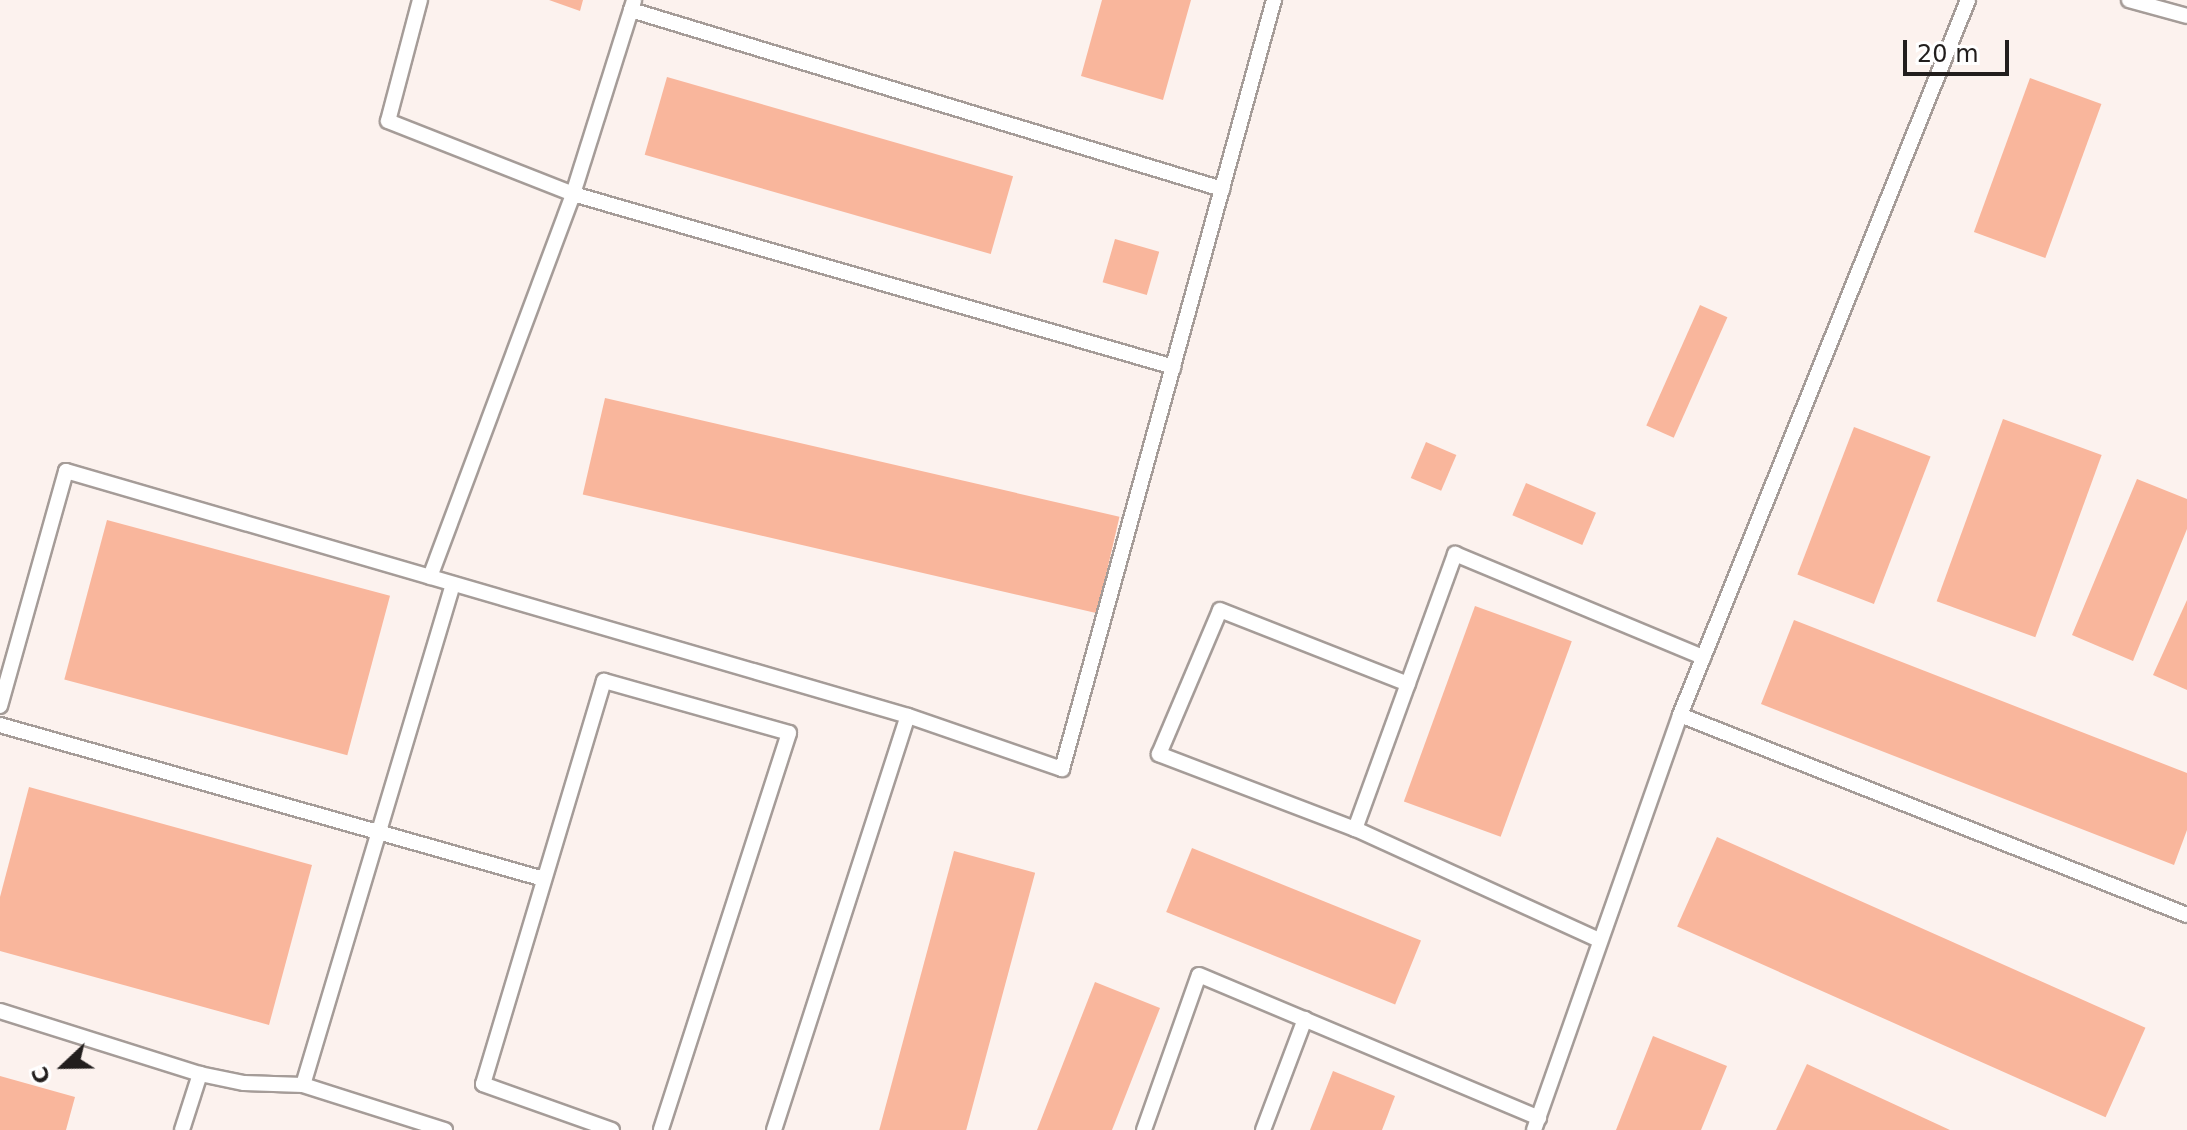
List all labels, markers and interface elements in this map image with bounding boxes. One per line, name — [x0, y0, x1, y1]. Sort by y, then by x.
scale bar — [1907, 24, 2013, 74]
text: 20 m — [1917, 40, 1979, 68]
north arrow — [24, 1026, 104, 1106]
text: С — [27, 1063, 56, 1087]

